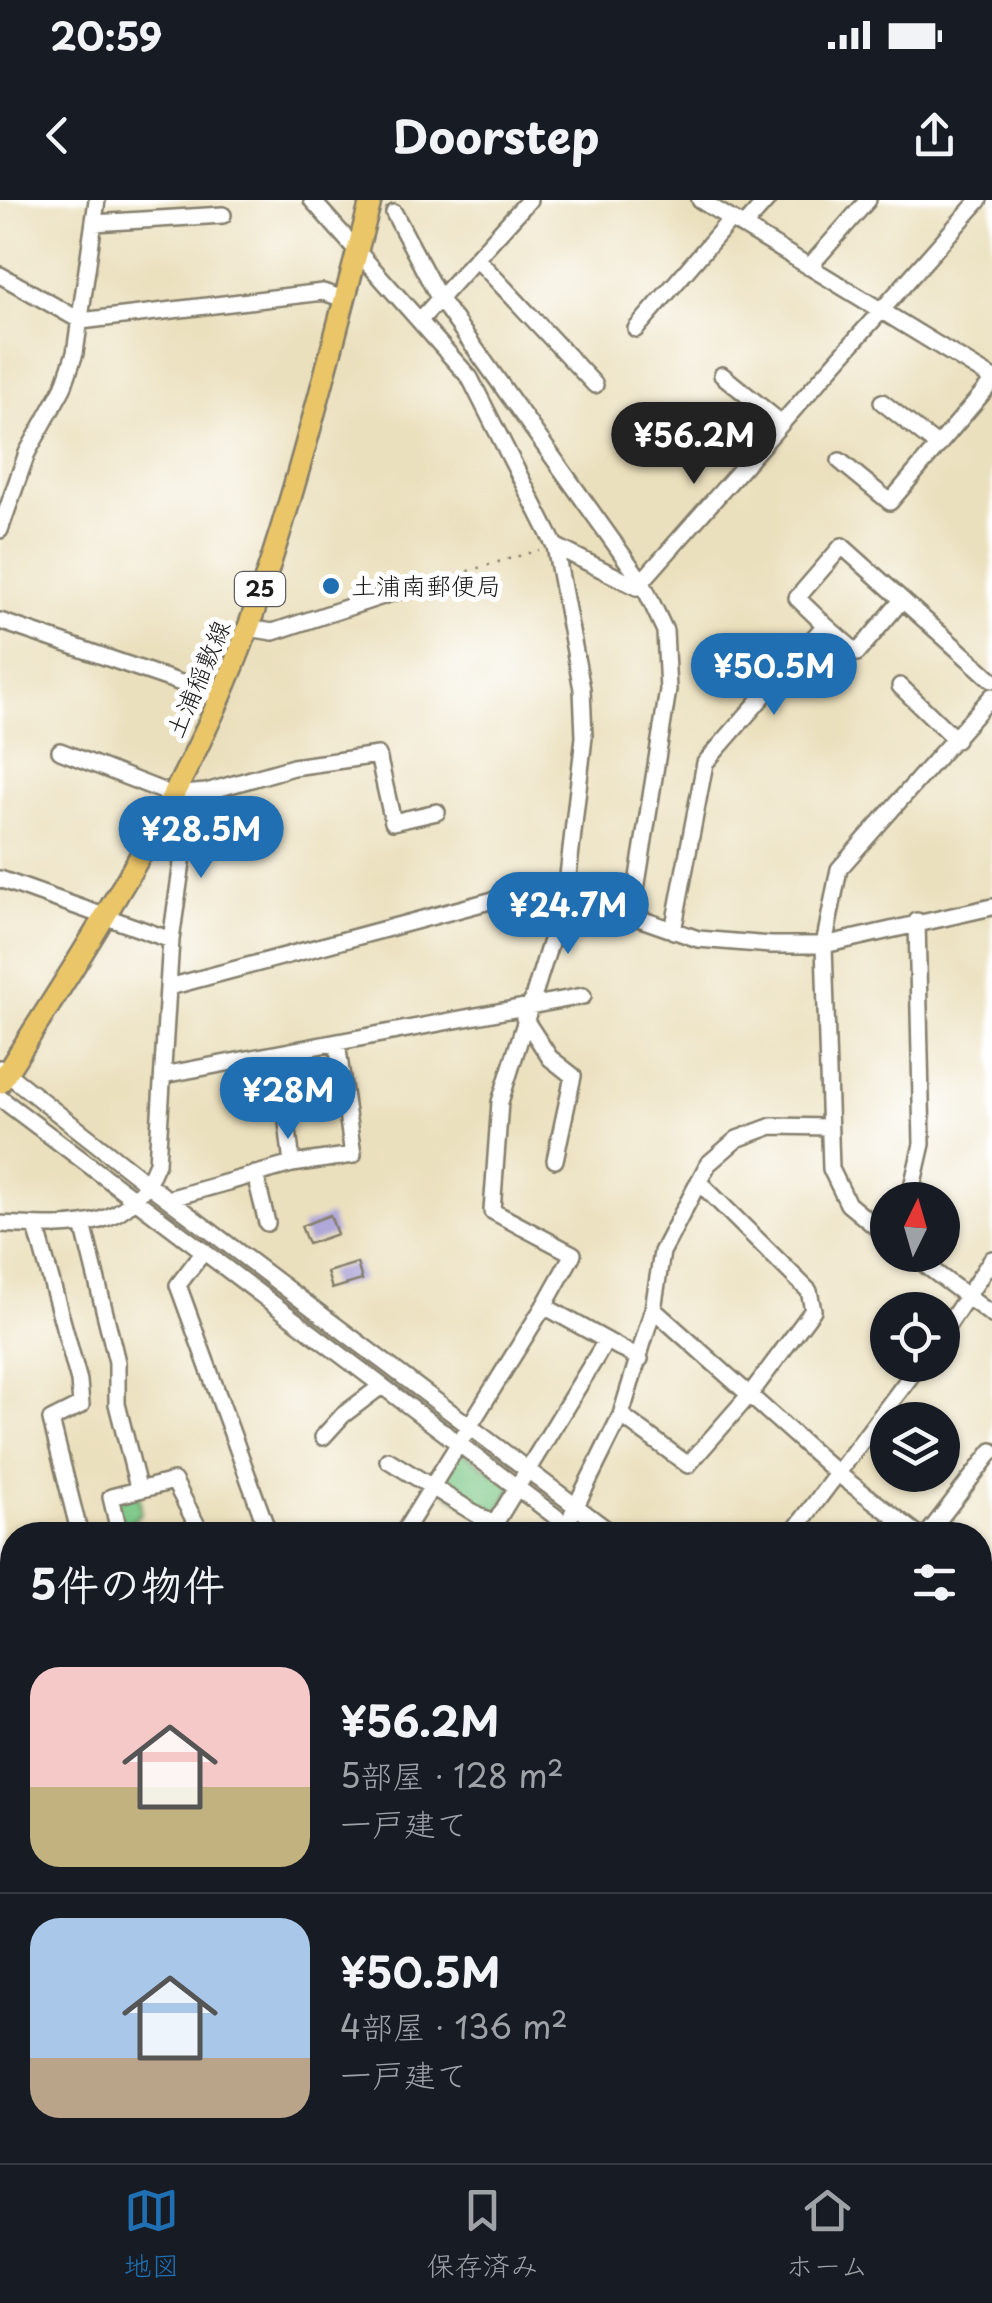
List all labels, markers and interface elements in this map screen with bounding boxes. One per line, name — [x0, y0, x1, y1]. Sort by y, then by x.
text: 20:59 — [50, 7, 162, 64]
text: Doorstep — [393, 101, 599, 169]
icon: back — [30, 108, 85, 163]
icon: share — [907, 108, 962, 163]
pin: ¥56.2M — [613, 402, 775, 487]
text: ¥56.2M — [633, 410, 755, 458]
place label: 土浦南郵便局 — [351, 566, 501, 604]
road number: 25 — [235, 572, 285, 606]
marker: 土浦南郵便局 — [320, 575, 342, 597]
street label: 土浦稲敷線 — [155, 614, 239, 744]
pin: ¥50.5M — [693, 633, 855, 718]
text: ¥50.5M — [713, 641, 835, 689]
pin: ¥28.5M — [120, 796, 282, 881]
text: ¥28.5M — [141, 804, 261, 852]
pin: ¥24.7M — [487, 872, 649, 957]
text: ¥24.7M — [509, 880, 627, 928]
pin: ¥28M — [229, 1057, 347, 1142]
text: ¥28M — [242, 1065, 334, 1113]
north arrow — [870, 1182, 960, 1272]
map controls — [870, 1182, 960, 1492]
button: locate — [870, 1292, 960, 1382]
button: layers — [870, 1402, 960, 1492]
text: 5件の物件 — [30, 1551, 225, 1614]
icon: filters — [907, 1555, 962, 1610]
text: ¥56.2M — [340, 1688, 499, 1751]
icon: home — [110, 1707, 230, 1827]
text: 5部屋 · 128 m² — [340, 1751, 564, 1799]
text: 一戸建て — [340, 1799, 468, 1847]
text: ¥50.5M — [340, 1939, 500, 2002]
icon: home — [110, 1958, 230, 2078]
text: 4部屋 · 136 m² — [340, 2002, 568, 2050]
text: 一戸建て — [340, 2050, 468, 2098]
tab: 地図 — [124, 2183, 180, 2286]
tab: 保存済み — [427, 2183, 539, 2286]
tab: ホーム — [786, 2183, 868, 2286]

